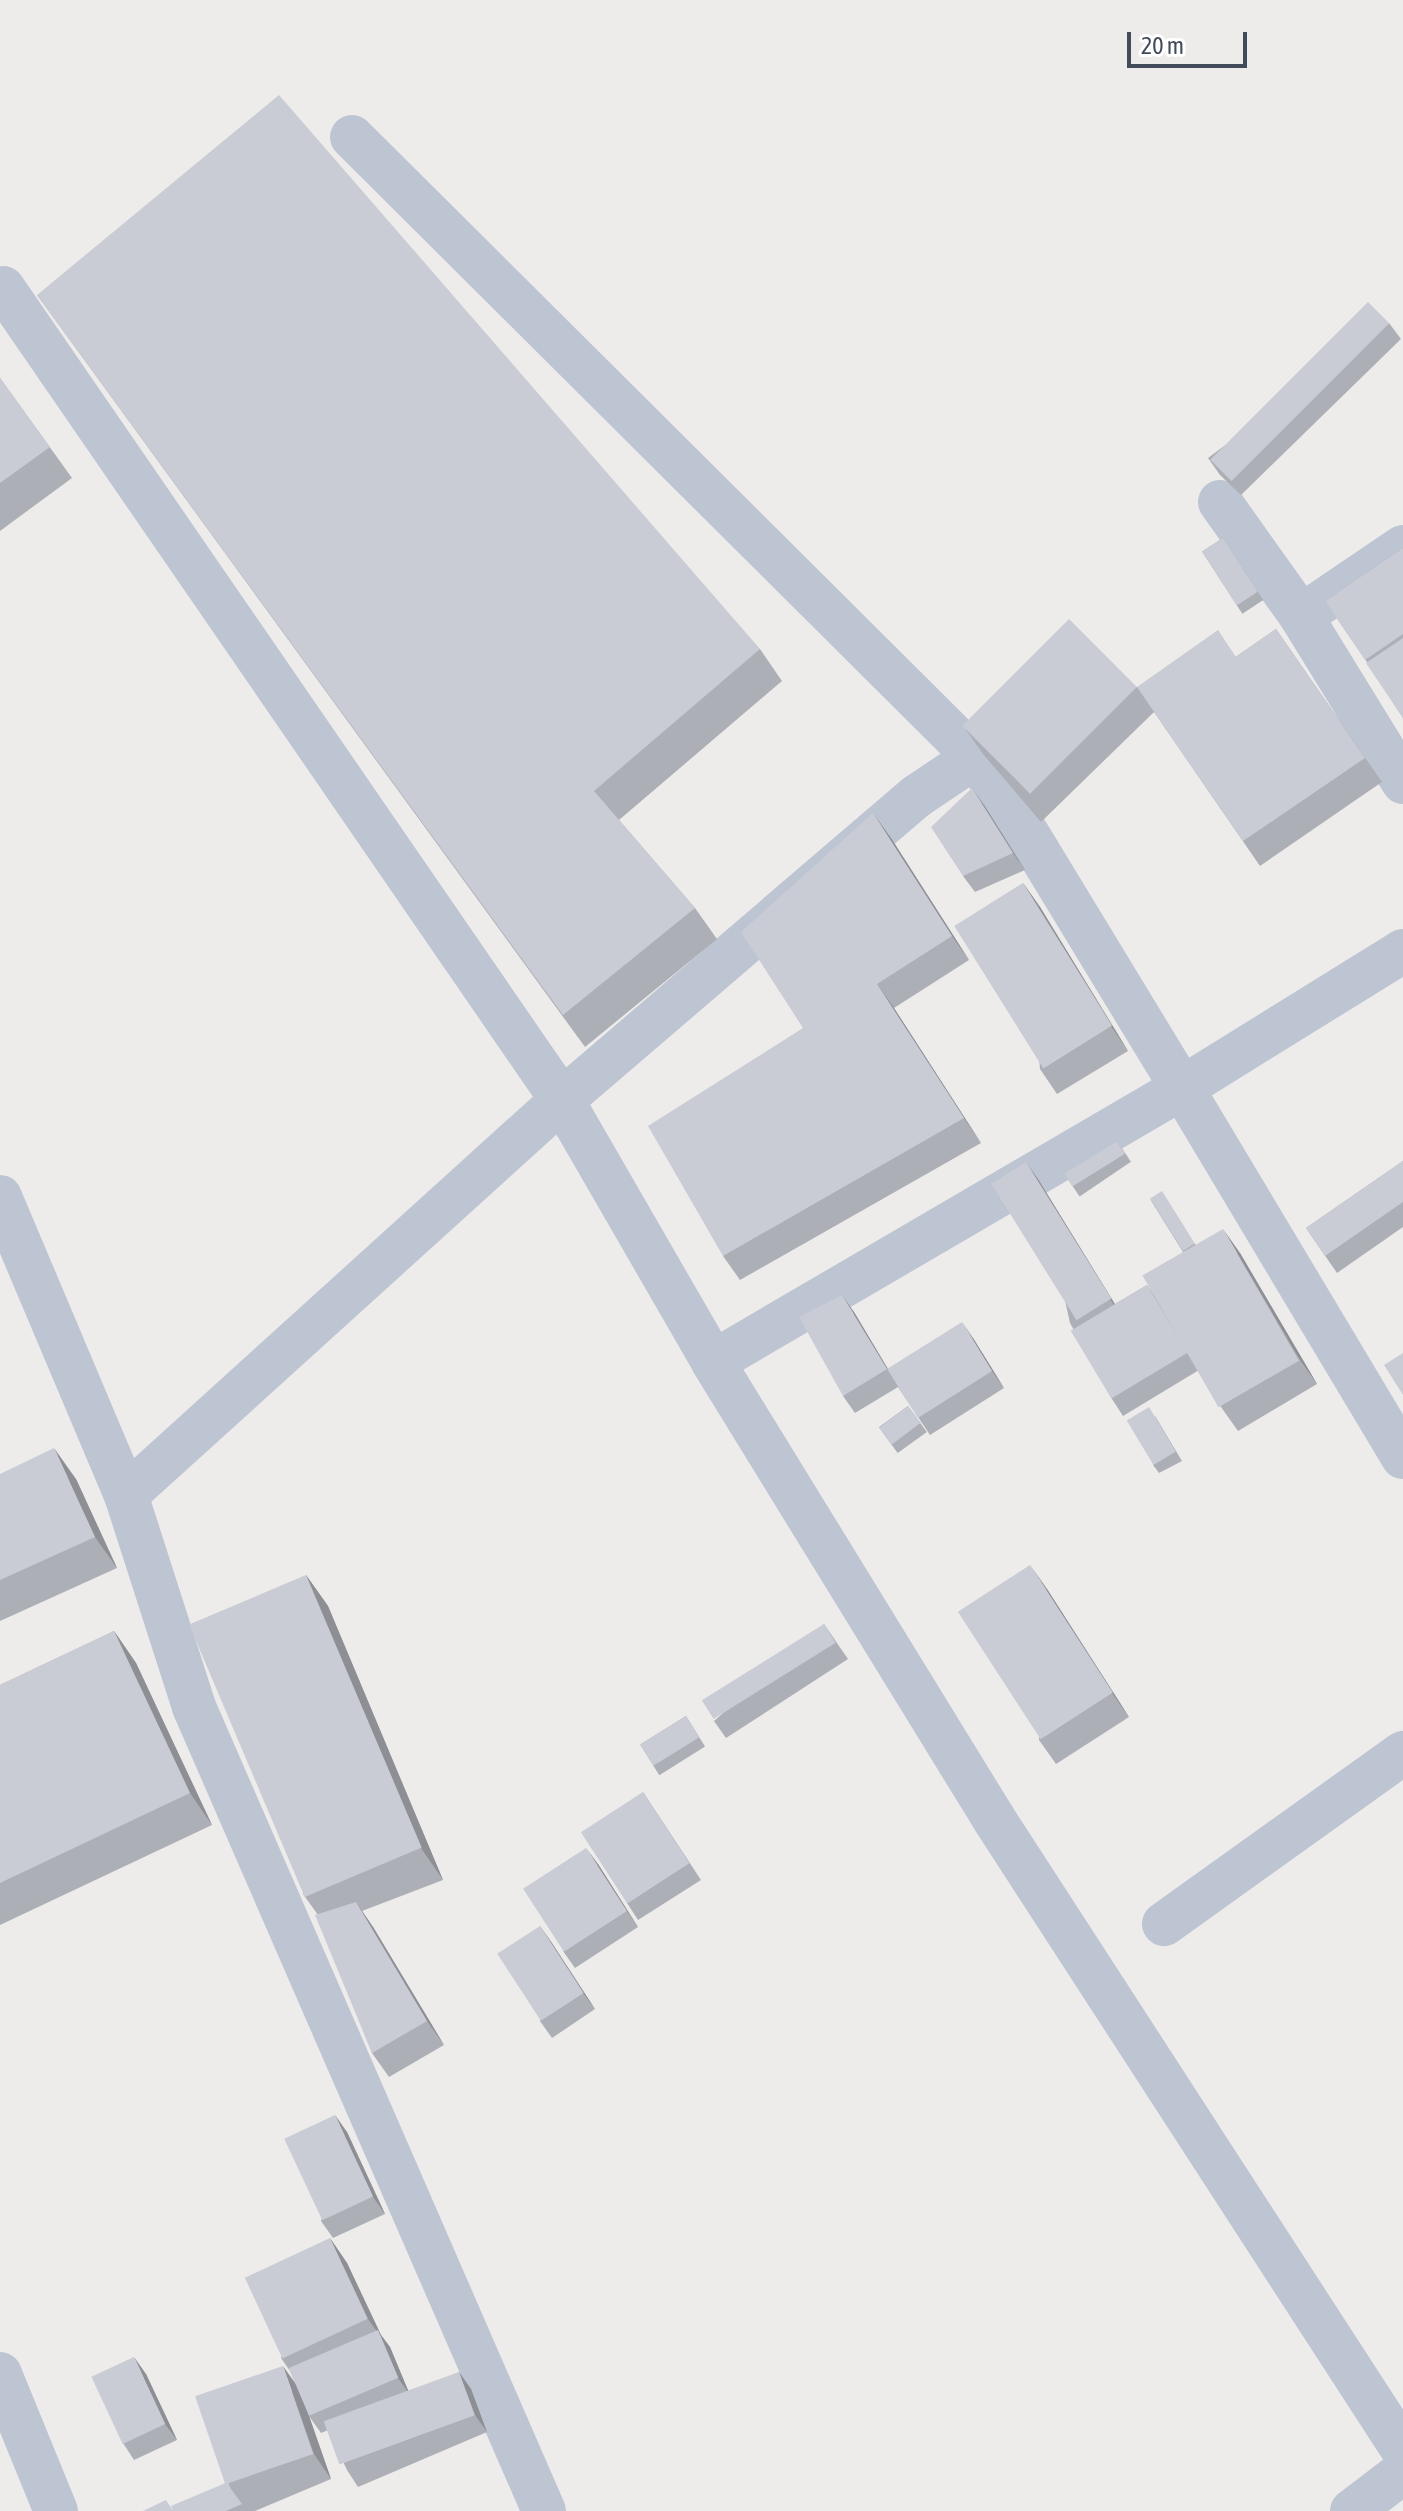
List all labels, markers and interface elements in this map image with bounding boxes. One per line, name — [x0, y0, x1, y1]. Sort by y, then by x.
scale bar — [1131, 16, 1251, 66]
text: 20 m — [1141, 32, 1184, 59]

